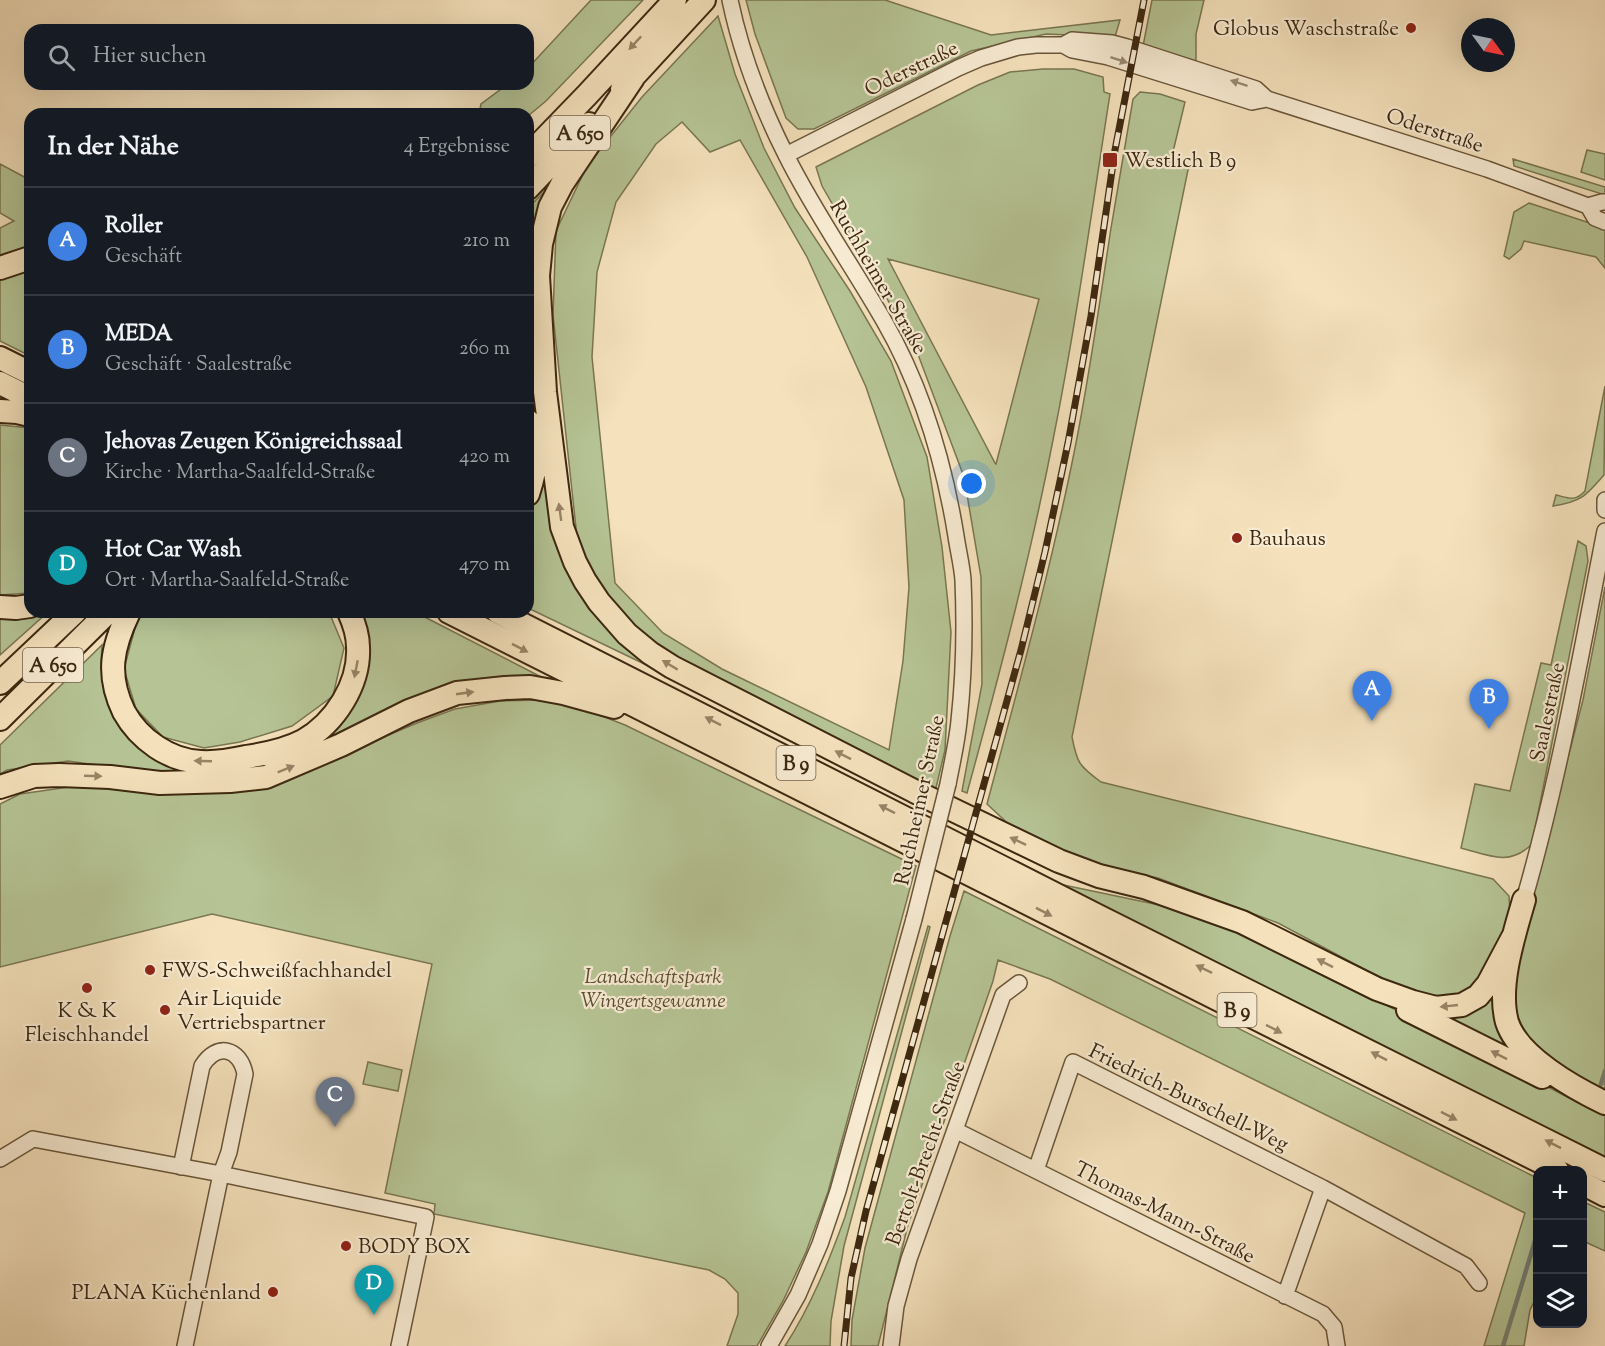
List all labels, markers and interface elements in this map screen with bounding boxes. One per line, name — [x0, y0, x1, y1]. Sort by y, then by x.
place label: Globus Waschstraße — [1213, 15, 1399, 45]
north arrow — [1461, 18, 1515, 72]
marker: Globus Waschstraße — [1404, 21, 1418, 35]
search box — [24, 24, 534, 90]
street label: Oderstraße — [860, 34, 964, 105]
one-way arrow — [629, 35, 642, 50]
icon: search — [45, 41, 78, 74]
text: Hier suchen — [93, 41, 207, 73]
one-way arrow — [1110, 56, 1128, 66]
one-way arrow — [1230, 78, 1248, 88]
street label: Oderstraße — [1382, 102, 1487, 162]
road number: A 650 — [550, 116, 610, 150]
text: In der Nähe — [48, 129, 179, 166]
text: 4 Ergebnisse — [404, 133, 510, 162]
place label: Westlich B 9 — [1124, 147, 1236, 177]
marker: Westlich B 9 — [1101, 151, 1119, 169]
street label: Ruchheimer Straße — [821, 195, 934, 361]
text: Roller — [105, 211, 163, 243]
text: A — [59, 227, 76, 256]
text: 210 m — [463, 227, 510, 256]
text: Geschäft — [105, 243, 182, 272]
text: MEDA — [105, 319, 173, 351]
text: B — [61, 335, 74, 364]
text: 260 m — [459, 335, 510, 364]
text: Geschäft · Saalestraße — [105, 351, 292, 380]
text: Jehovas Zeugen Königreichssaal — [105, 427, 402, 459]
text: C — [59, 443, 76, 472]
text: 420 m — [459, 443, 510, 472]
text: Kirche · Martha-Saalfeld-Straße — [105, 459, 375, 488]
your location — [957, 469, 986, 498]
one-way arrow — [556, 503, 565, 522]
place label: Bauhaus — [1249, 525, 1326, 555]
marker: Bauhaus — [1230, 531, 1244, 545]
text: Hot Car Wash — [105, 535, 242, 567]
text: D — [60, 551, 75, 580]
text: 470 m — [459, 551, 510, 580]
text: Ort · Martha-Saalfeld-Straße — [105, 567, 349, 596]
one-way arrow — [512, 643, 529, 653]
road number: A 650 — [23, 648, 83, 682]
one-way arrow — [351, 660, 360, 679]
one-way arrow — [662, 660, 678, 671]
street label: Saalestraße — [1524, 660, 1574, 765]
pin: A — [1352, 672, 1392, 721]
pin: B — [1470, 680, 1508, 729]
one-way arrow — [455, 688, 474, 697]
street label: Ruchheimer Straße — [888, 712, 954, 888]
one-way arrow — [704, 716, 721, 726]
road number: B 9 — [776, 746, 816, 780]
one-way arrow — [835, 750, 852, 760]
one-way arrow — [194, 756, 213, 765]
one-way arrow — [277, 764, 295, 774]
one-way arrow — [83, 772, 102, 781]
one-way arrow — [879, 804, 896, 814]
one-way arrow — [1010, 837, 1027, 846]
one-way arrow — [1036, 907, 1053, 917]
place label: FWS-Schweißfachhandel — [162, 957, 392, 987]
one-way arrow — [1316, 958, 1333, 968]
marker: FWS-Schweißfachhandel — [143, 963, 157, 977]
park label: Landschaftspark Wingertsgewanne — [580, 963, 726, 1017]
one-way arrow — [1196, 964, 1213, 974]
marker: K & K Fleischhandel — [80, 981, 94, 995]
place label: Air Liquide Vertriebspartner — [177, 985, 326, 1039]
road number: B 9 — [1218, 993, 1256, 1027]
place label: K & K Fleischhandel — [25, 997, 149, 1051]
one-way arrow — [1440, 1001, 1459, 1011]
marker: Air Liquide Vertriebspartner — [158, 1003, 172, 1017]
one-way arrow — [1266, 1024, 1283, 1033]
street label: Friedrich-Burschell-Weg — [1083, 1037, 1293, 1160]
one-way arrow — [1491, 1051, 1508, 1060]
one-way arrow — [1370, 1052, 1387, 1061]
street label: Bertolt-Brecht-Straße — [880, 1057, 974, 1250]
pin: C — [316, 1078, 354, 1127]
one-way arrow — [1440, 1111, 1457, 1121]
one-way arrow — [1544, 1139, 1561, 1149]
street label: Thomas-Mann-Straße — [1068, 1155, 1260, 1272]
map controls — [1533, 1166, 1587, 1328]
button: + — [1533, 1166, 1587, 1220]
button: − — [1533, 1220, 1587, 1274]
place label: BODY BOX — [358, 1233, 471, 1263]
marker: BODY BOX — [339, 1239, 353, 1253]
pin: D — [354, 1266, 394, 1315]
button: layers — [1533, 1274, 1587, 1328]
place label: PLANA Küchenland — [72, 1279, 261, 1309]
marker: PLANA Küchenland — [266, 1285, 280, 1299]

